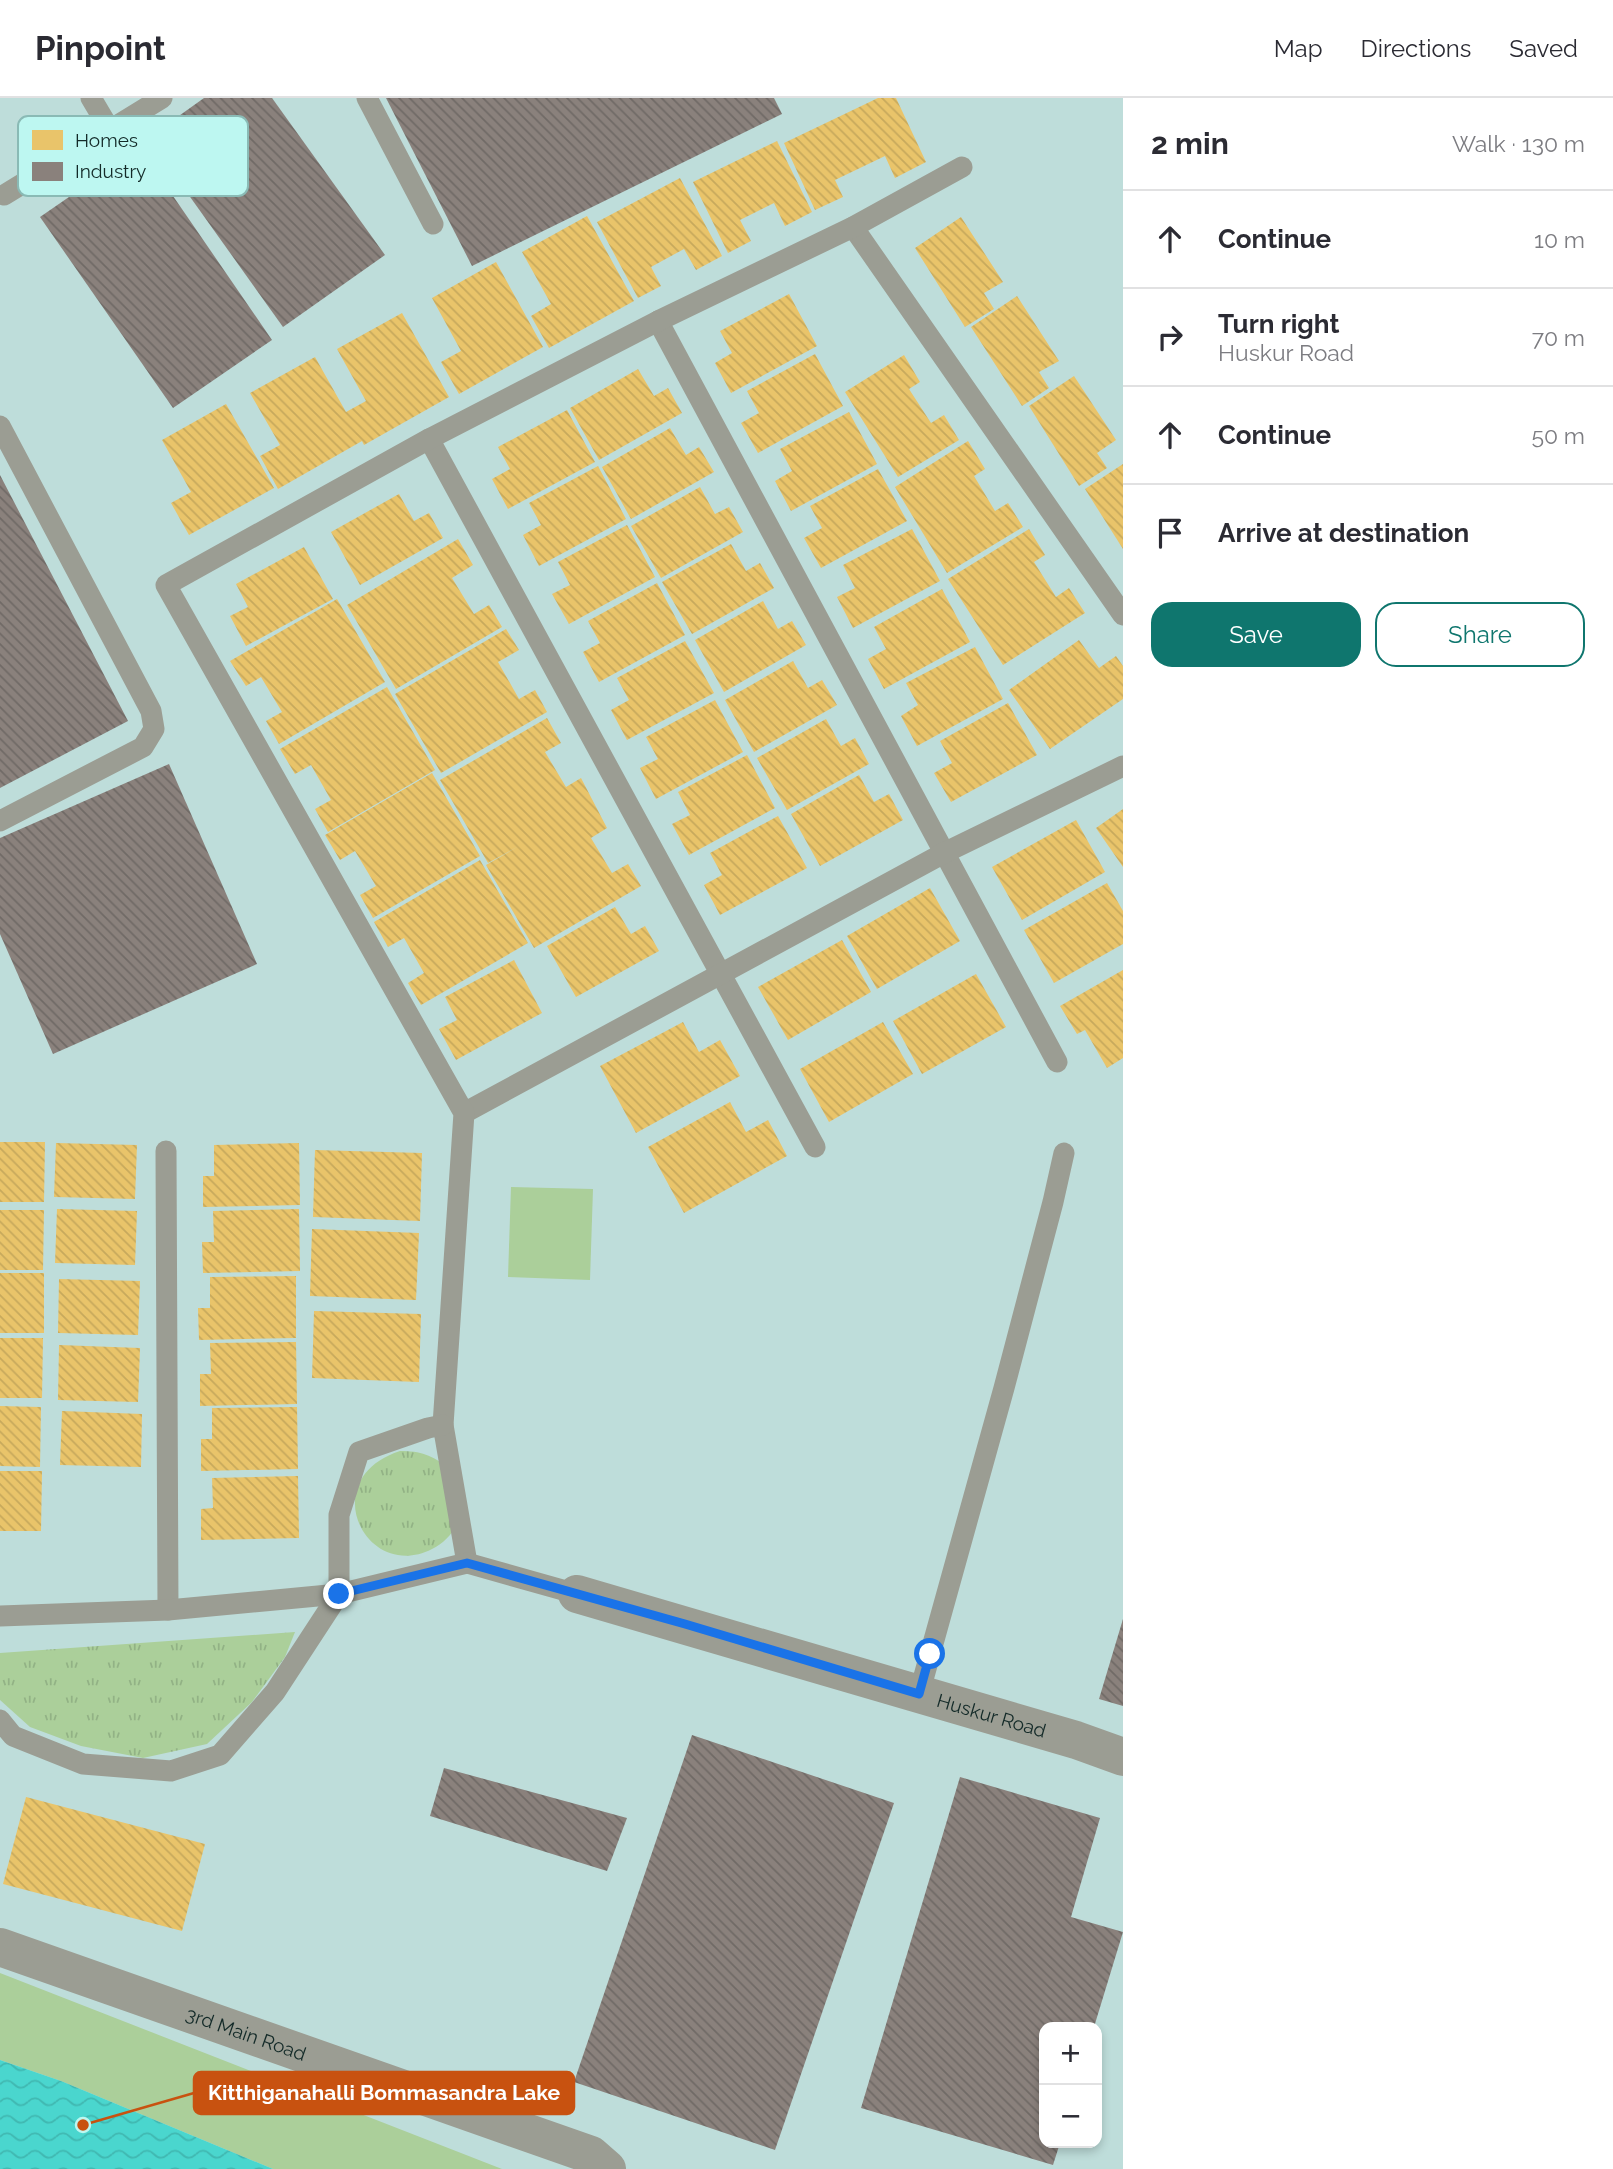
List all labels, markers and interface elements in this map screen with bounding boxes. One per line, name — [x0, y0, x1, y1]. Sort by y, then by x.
text: Pinpoint — [35, 29, 166, 68]
text: Map — [1274, 34, 1323, 63]
text: Directions — [1361, 34, 1471, 63]
text: Saved — [1509, 34, 1578, 63]
legend — [18, 116, 248, 196]
text: 2 min — [1151, 126, 1229, 161]
text: Homes — [75, 129, 138, 151]
text: Walk · 130 m — [1452, 130, 1585, 157]
text: Industry — [75, 160, 146, 182]
icon: ahead — [1151, 220, 1189, 258]
text: Continue — [1218, 224, 1331, 254]
text: 10 m — [1534, 226, 1585, 253]
text: Turn right — [1218, 309, 1339, 339]
icon: right — [1151, 318, 1189, 356]
text: 70 m — [1532, 324, 1585, 351]
text: Huskur Road — [1218, 339, 1354, 366]
icon: ahead — [1151, 416, 1189, 454]
text: Continue — [1218, 420, 1331, 450]
text: 50 m — [1531, 422, 1585, 449]
icon: arrive — [1151, 514, 1189, 552]
text: Arrive at destination — [1218, 518, 1469, 548]
button: Save — [1151, 602, 1361, 667]
button: Share — [1375, 602, 1585, 667]
route end — [323, 1578, 354, 1609]
route start — [914, 1638, 945, 1669]
street label: Huskur Road — [934, 1689, 1049, 1742]
street label: 3rd Main Road — [183, 2002, 309, 2065]
map controls — [1039, 2022, 1102, 2148]
button: + — [1039, 2022, 1102, 2085]
callout: Kitthiganahalli Bommasandra Lake — [194, 2072, 574, 2114]
text: Kitthiganahalli Bommasandra Lake — [208, 2080, 560, 2105]
button: − — [1039, 2085, 1102, 2148]

